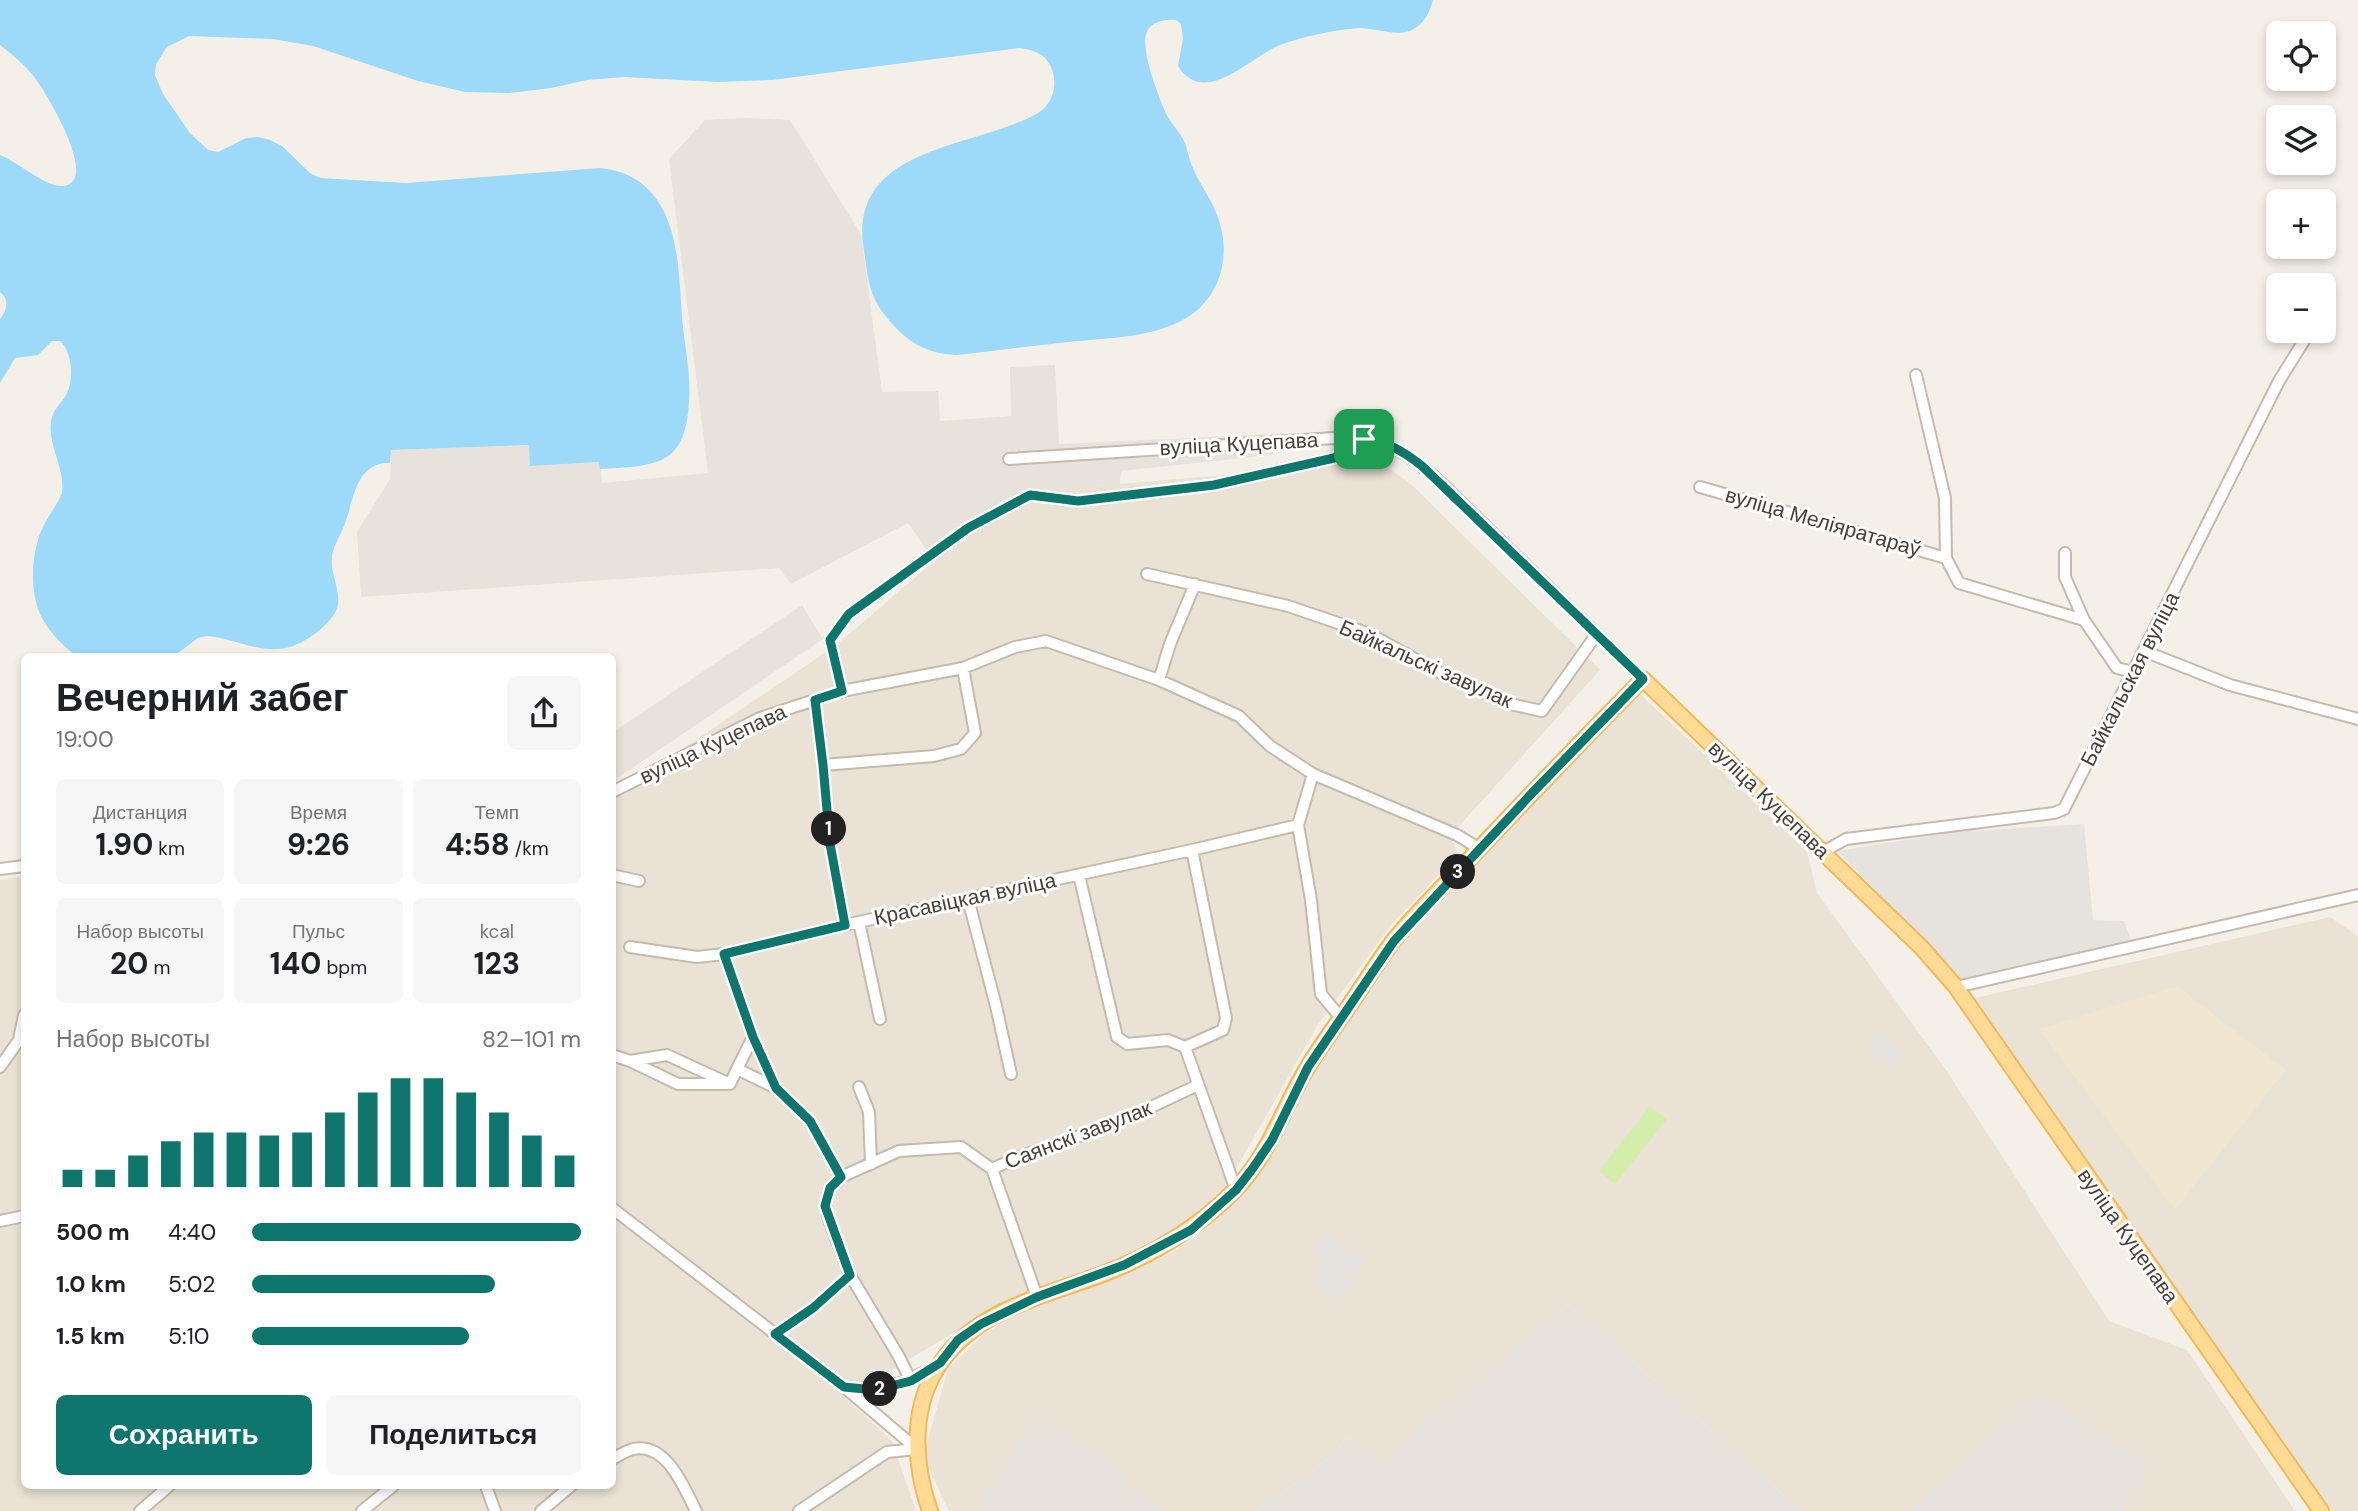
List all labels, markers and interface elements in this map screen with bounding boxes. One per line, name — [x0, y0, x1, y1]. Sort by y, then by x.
map controls — [2266, 21, 2336, 343]
button: locate — [2266, 21, 2336, 91]
button: layers — [2266, 105, 2336, 175]
button: + — [2266, 189, 2336, 259]
button: − — [2266, 273, 2336, 343]
pin — [1334, 409, 1394, 469]
icon: arrive — [1345, 420, 1383, 458]
street label: вуліца Куцепава — [1159, 426, 1319, 462]
street label: вуліца Меліяратараў — [1722, 481, 1924, 563]
street label: Байкальская вуліца — [2074, 587, 2186, 771]
street label: Байкальскі завулак — [1335, 613, 1518, 715]
text: Вечерний забег — [56, 673, 349, 723]
button: share — [507, 676, 581, 750]
street label: вуліца Куцепава — [635, 698, 791, 790]
text: 19:00 — [56, 724, 114, 754]
street label: вуліца Куцепава — [1702, 735, 1836, 865]
text: Дистанция — [93, 800, 187, 825]
text: Время — [290, 800, 347, 825]
text: Темп — [475, 800, 519, 825]
pin: 1 — [812, 812, 846, 846]
text: 1 — [825, 816, 832, 841]
text: 1.90 — [96, 825, 153, 864]
text: 9:26 — [287, 825, 350, 864]
text: 4:58 — [445, 825, 510, 864]
text: km — [153, 836, 185, 861]
text: /km — [510, 836, 549, 861]
pin: 3 — [1440, 854, 1476, 890]
text: 3 — [1452, 859, 1463, 884]
street label: Красавіцкая вуліца — [871, 866, 1059, 932]
text: Набор высоты — [76, 919, 204, 944]
text: Пульс — [292, 919, 345, 944]
text: kcal — [480, 919, 514, 944]
text: 20 — [110, 944, 148, 983]
text: 140 — [270, 944, 321, 983]
text: 123 — [474, 944, 520, 983]
text: m — [148, 955, 170, 980]
text: bpm — [321, 955, 367, 980]
text: Набор высоты — [56, 1024, 210, 1054]
text: 82–101 m — [482, 1024, 581, 1054]
street label: Саянскі завулак — [1001, 1094, 1156, 1176]
street label: вуліца Куцепава — [2071, 1163, 2185, 1309]
text: 500 m — [56, 1217, 130, 1247]
text: 4:40 — [168, 1217, 216, 1247]
text: 1.0 km — [56, 1269, 126, 1299]
text: 5:02 — [168, 1269, 215, 1299]
text: 1.5 km — [56, 1321, 125, 1351]
text: 5:10 — [168, 1321, 210, 1351]
pin: 2 — [862, 1372, 898, 1406]
text: 2 — [874, 1376, 885, 1401]
button: Сохранить — [56, 1395, 312, 1475]
button: Поделиться — [326, 1395, 581, 1475]

